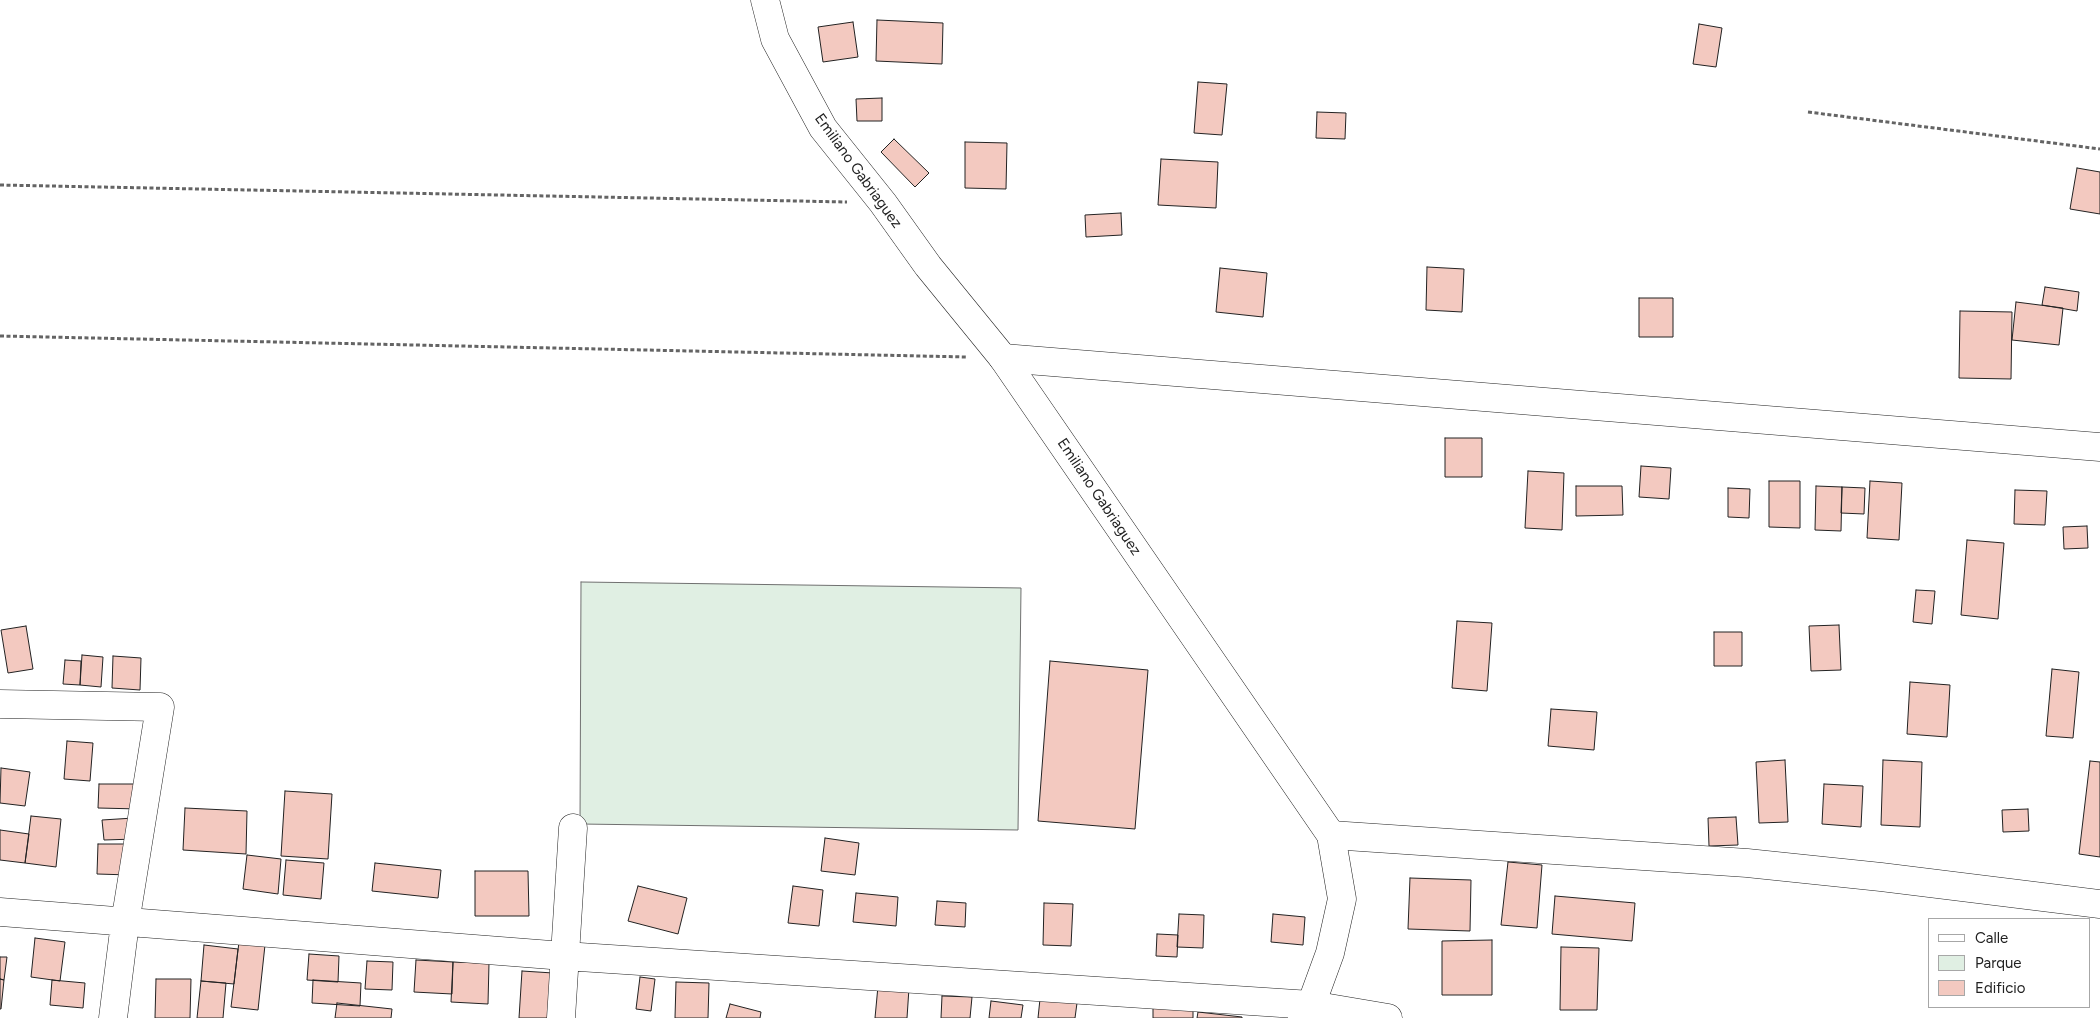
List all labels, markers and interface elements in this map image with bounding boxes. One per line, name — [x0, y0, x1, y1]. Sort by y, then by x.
street label: Emiliano Gabriaguez — [810, 110, 906, 232]
street label: Emiliano Gabriaguez — [1053, 435, 1145, 559]
legend — [1928, 918, 2090, 1008]
text: Calle — [1975, 929, 2008, 947]
text: Parque — [1975, 954, 2022, 972]
text: Edificio — [1975, 979, 2025, 997]

